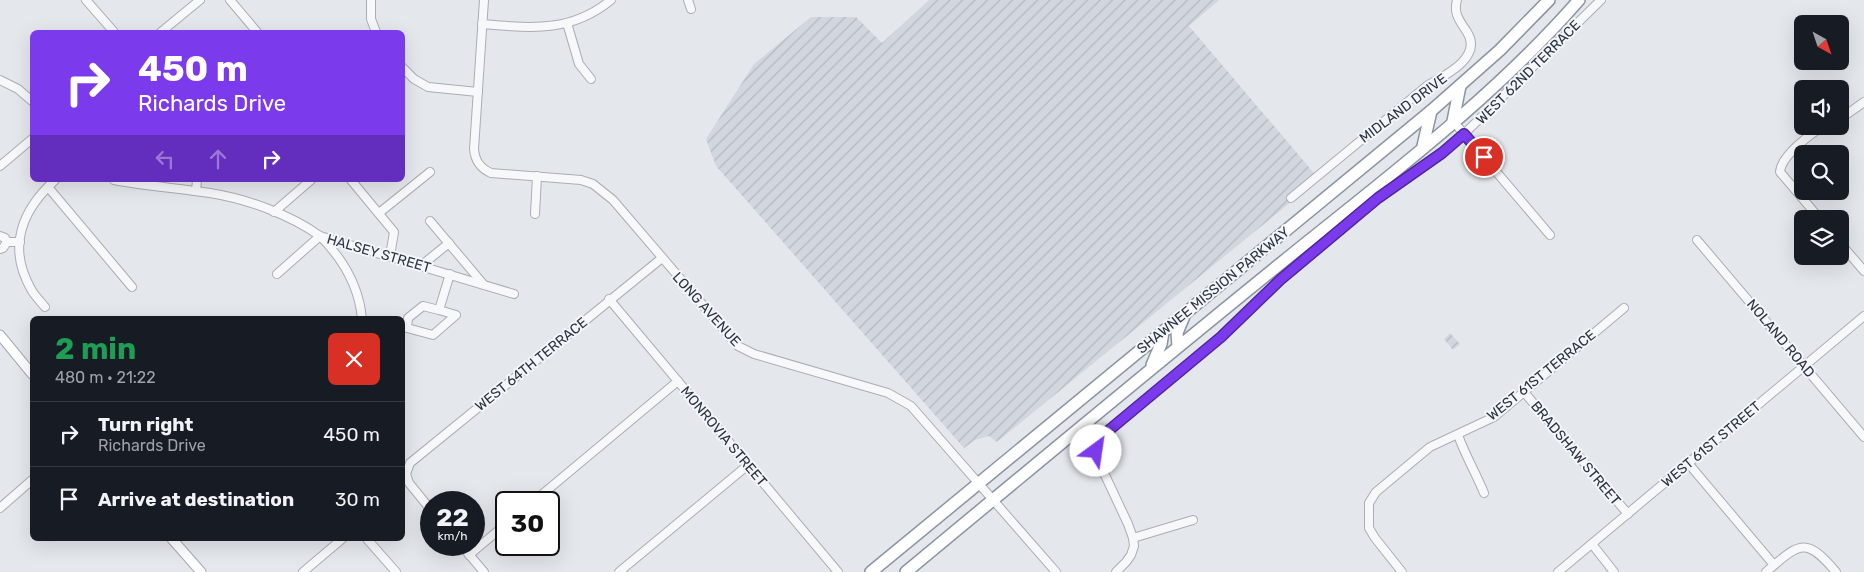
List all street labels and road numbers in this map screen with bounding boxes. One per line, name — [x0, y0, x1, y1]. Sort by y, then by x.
street label: WEST 62ND TERRACE — [1473, 17, 1584, 128]
street label: MIDLAND DRIVE — [1356, 70, 1450, 147]
street label: SHAWNEE MISSION PARKWAY — [1134, 224, 1293, 357]
street label: HALSEY STREET — [325, 230, 433, 276]
street label: LONG AVENUE — [669, 269, 744, 350]
street label: NOLAND ROAD — [1743, 296, 1818, 381]
street label: WEST 64TH TERRACE — [472, 314, 591, 415]
street label: WEST 61ST TERRACE — [1484, 326, 1599, 424]
street label: MONROVIA STREET — [677, 383, 770, 490]
street label: BRADSHAW STREET — [1527, 398, 1624, 509]
street label: WEST 61ST STREET — [1658, 398, 1764, 491]

